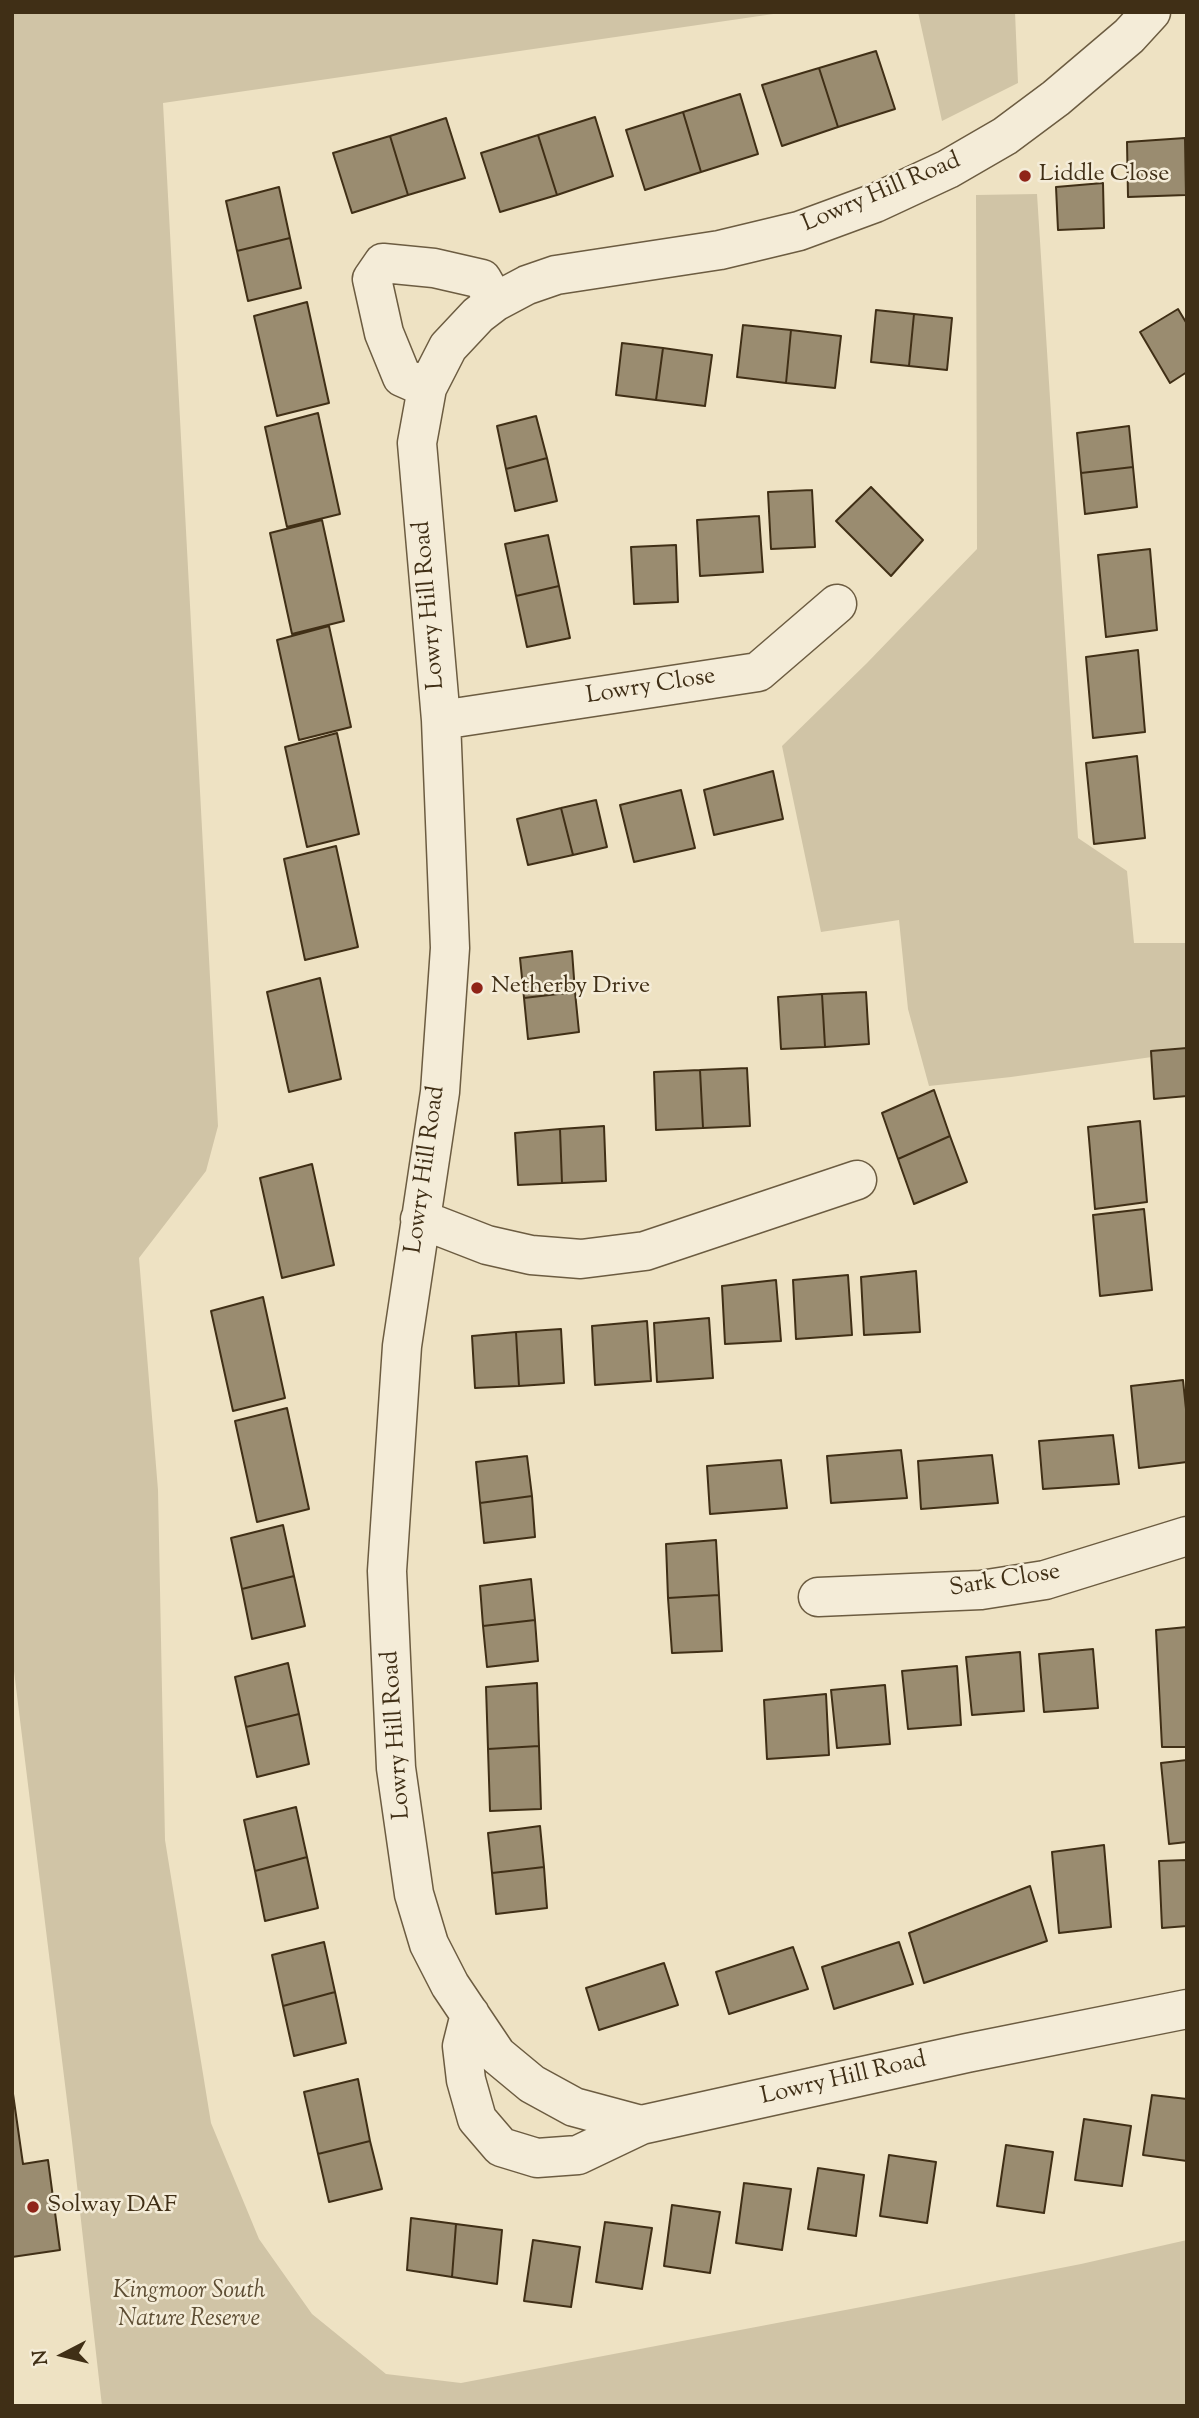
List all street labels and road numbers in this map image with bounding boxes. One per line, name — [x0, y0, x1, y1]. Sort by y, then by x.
street label: Lowry Hill Road — [799, 148, 965, 240]
street label: Lowry Hill Road — [409, 519, 453, 691]
street label: Lowry Close — [584, 664, 718, 712]
street label: Lowry Hill Road — [401, 1084, 453, 1256]
street label: Sark Close — [948, 1559, 1062, 1605]
street label: Lowry Hill Road — [378, 1650, 418, 1820]
street label: Lowry Hill Road — [758, 2047, 930, 2113]

